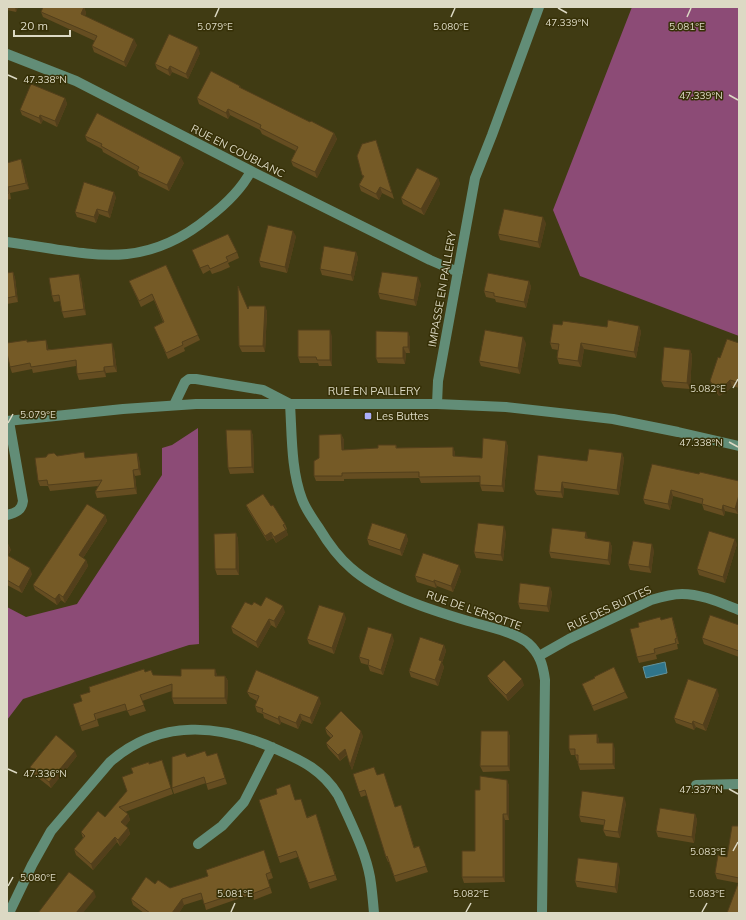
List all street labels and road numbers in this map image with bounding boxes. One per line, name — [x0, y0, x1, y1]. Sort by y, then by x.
street label: RUE EN COUBLANC — [189, 121, 287, 181]
street label: IMPASSE EN PAILLERY — [425, 230, 459, 348]
street label: RUE EN PAILLERY — [328, 384, 421, 398]
street label: RUE DES BUTTES — [565, 582, 654, 634]
street label: RUE DE L'ERSOTTE — [425, 587, 523, 633]

